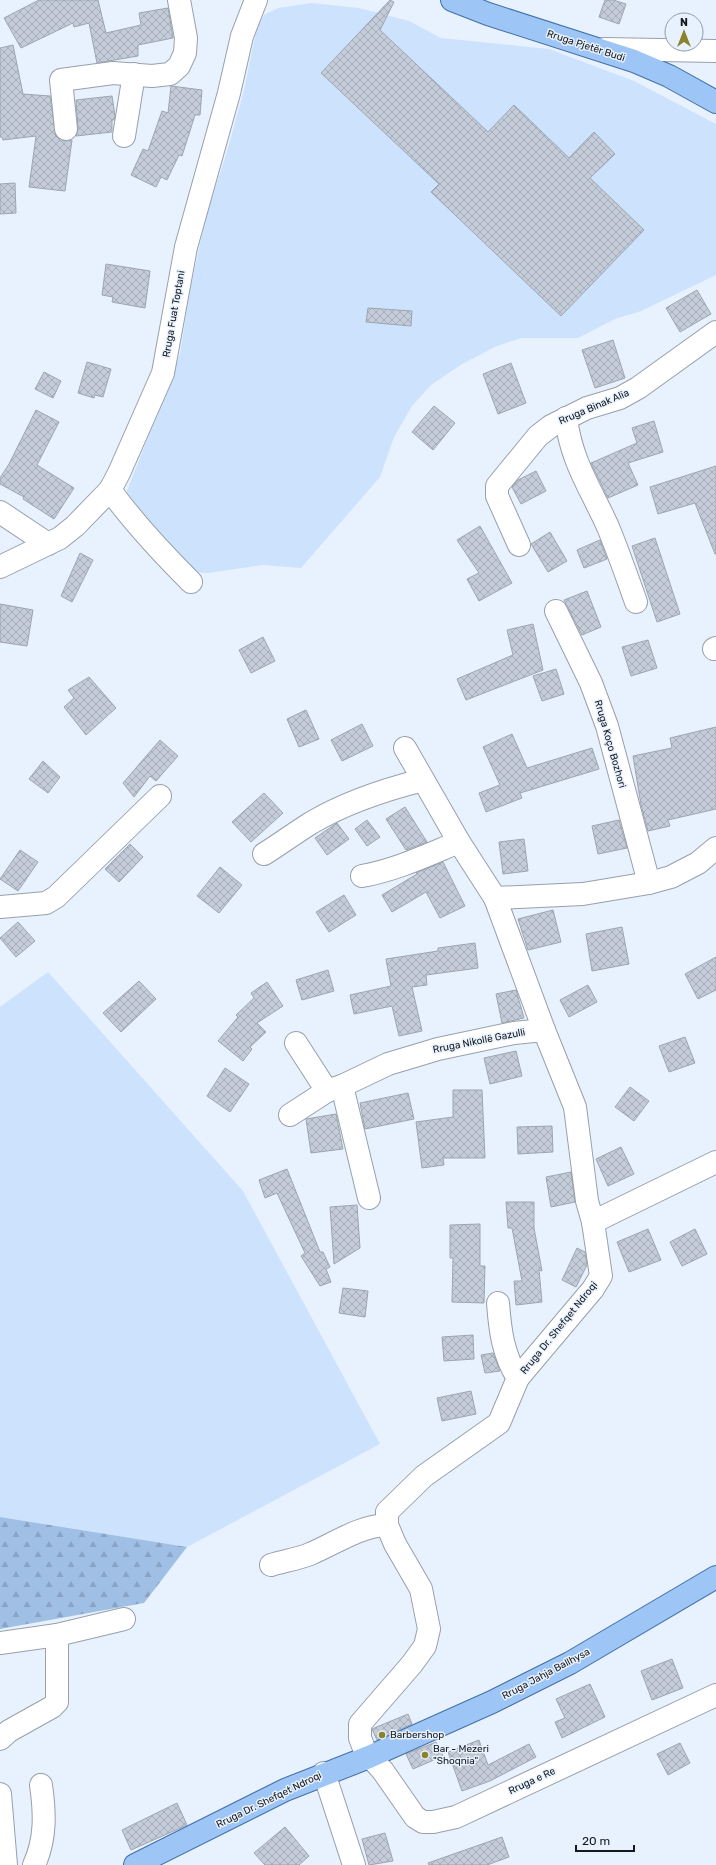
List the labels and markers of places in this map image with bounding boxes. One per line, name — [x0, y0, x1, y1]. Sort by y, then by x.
place label: Barbershop — [390, 1729, 444, 1741]
marker: Barbershop — [377, 1730, 387, 1740]
place label: Bar - Mezeri "Shoqnia" — [433, 1743, 489, 1767]
marker: Bar - Mezeri "Shoqnia" — [420, 1750, 430, 1760]

